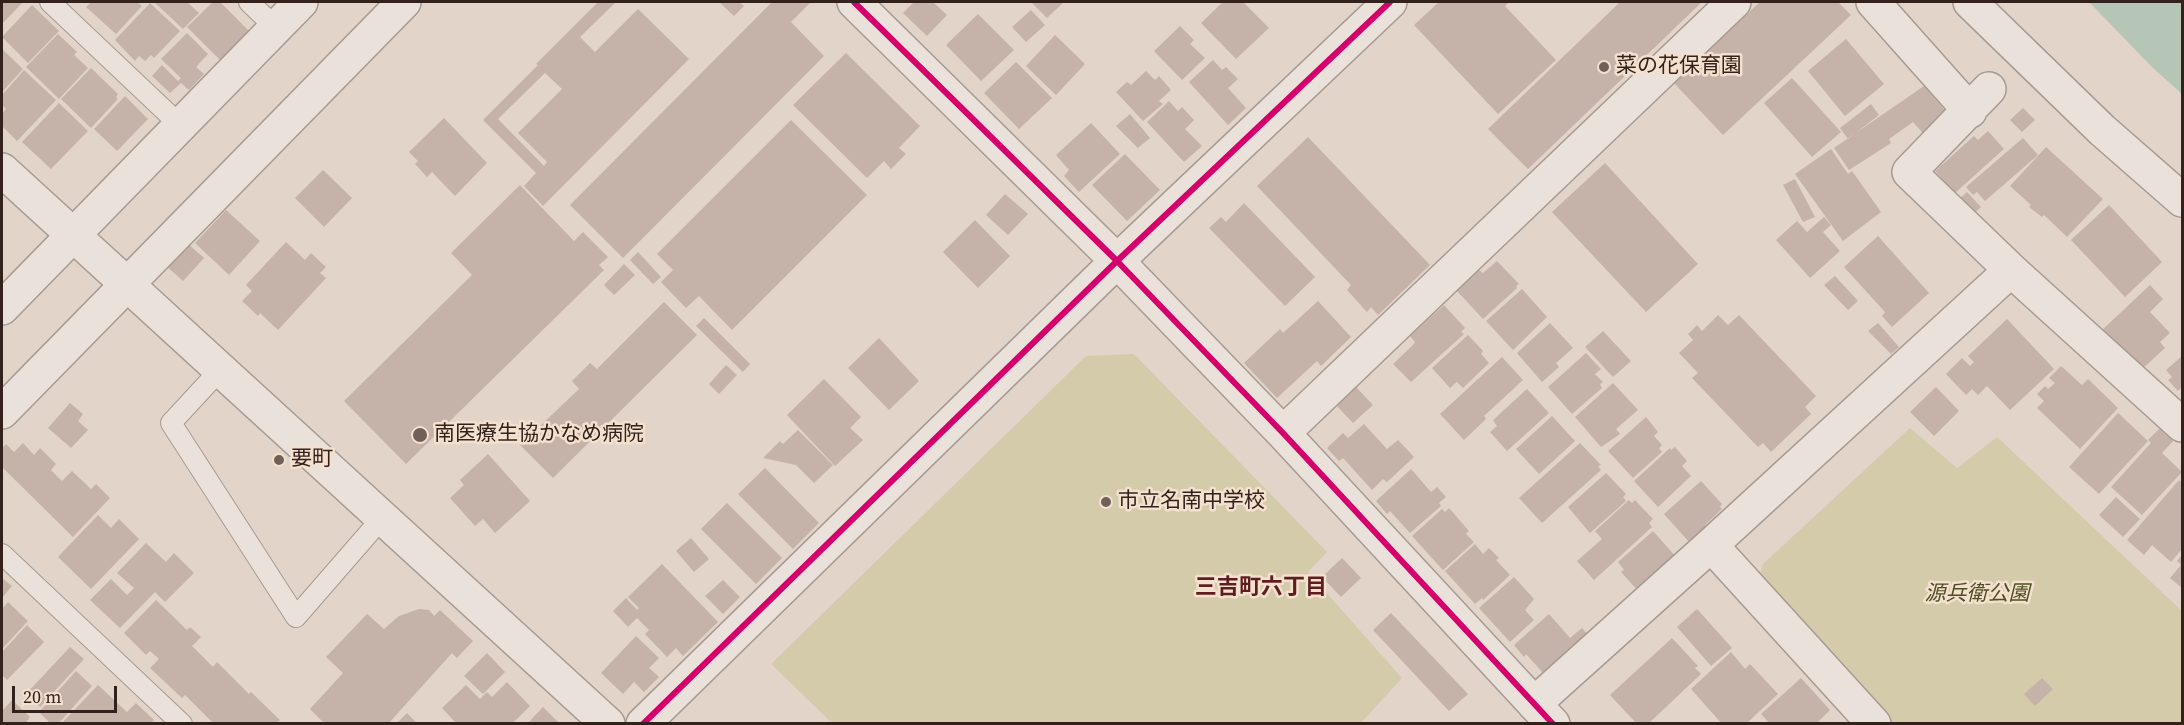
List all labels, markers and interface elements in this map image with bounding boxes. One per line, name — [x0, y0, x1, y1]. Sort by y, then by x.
place label: 菜の花保育園 — [1616, 54, 1742, 80]
marker: 菜の花保育園 — [1597, 60, 1611, 74]
place label: 南医療生協かなめ病院 — [434, 422, 644, 448]
marker: 南医療生協かなめ病院 — [411, 426, 429, 444]
place label: 要町 — [291, 447, 333, 473]
marker: 要町 — [272, 453, 286, 467]
place label: 市立名南中学校 — [1118, 489, 1265, 515]
marker: 市立名南中学校 — [1099, 495, 1113, 509]
district label: 三吉町六丁目 — [1195, 575, 1327, 601]
park label: 源兵衛公園 — [1925, 582, 2029, 608]
scale bar — [15, 674, 120, 712]
text: 20 m — [23, 684, 61, 709]

